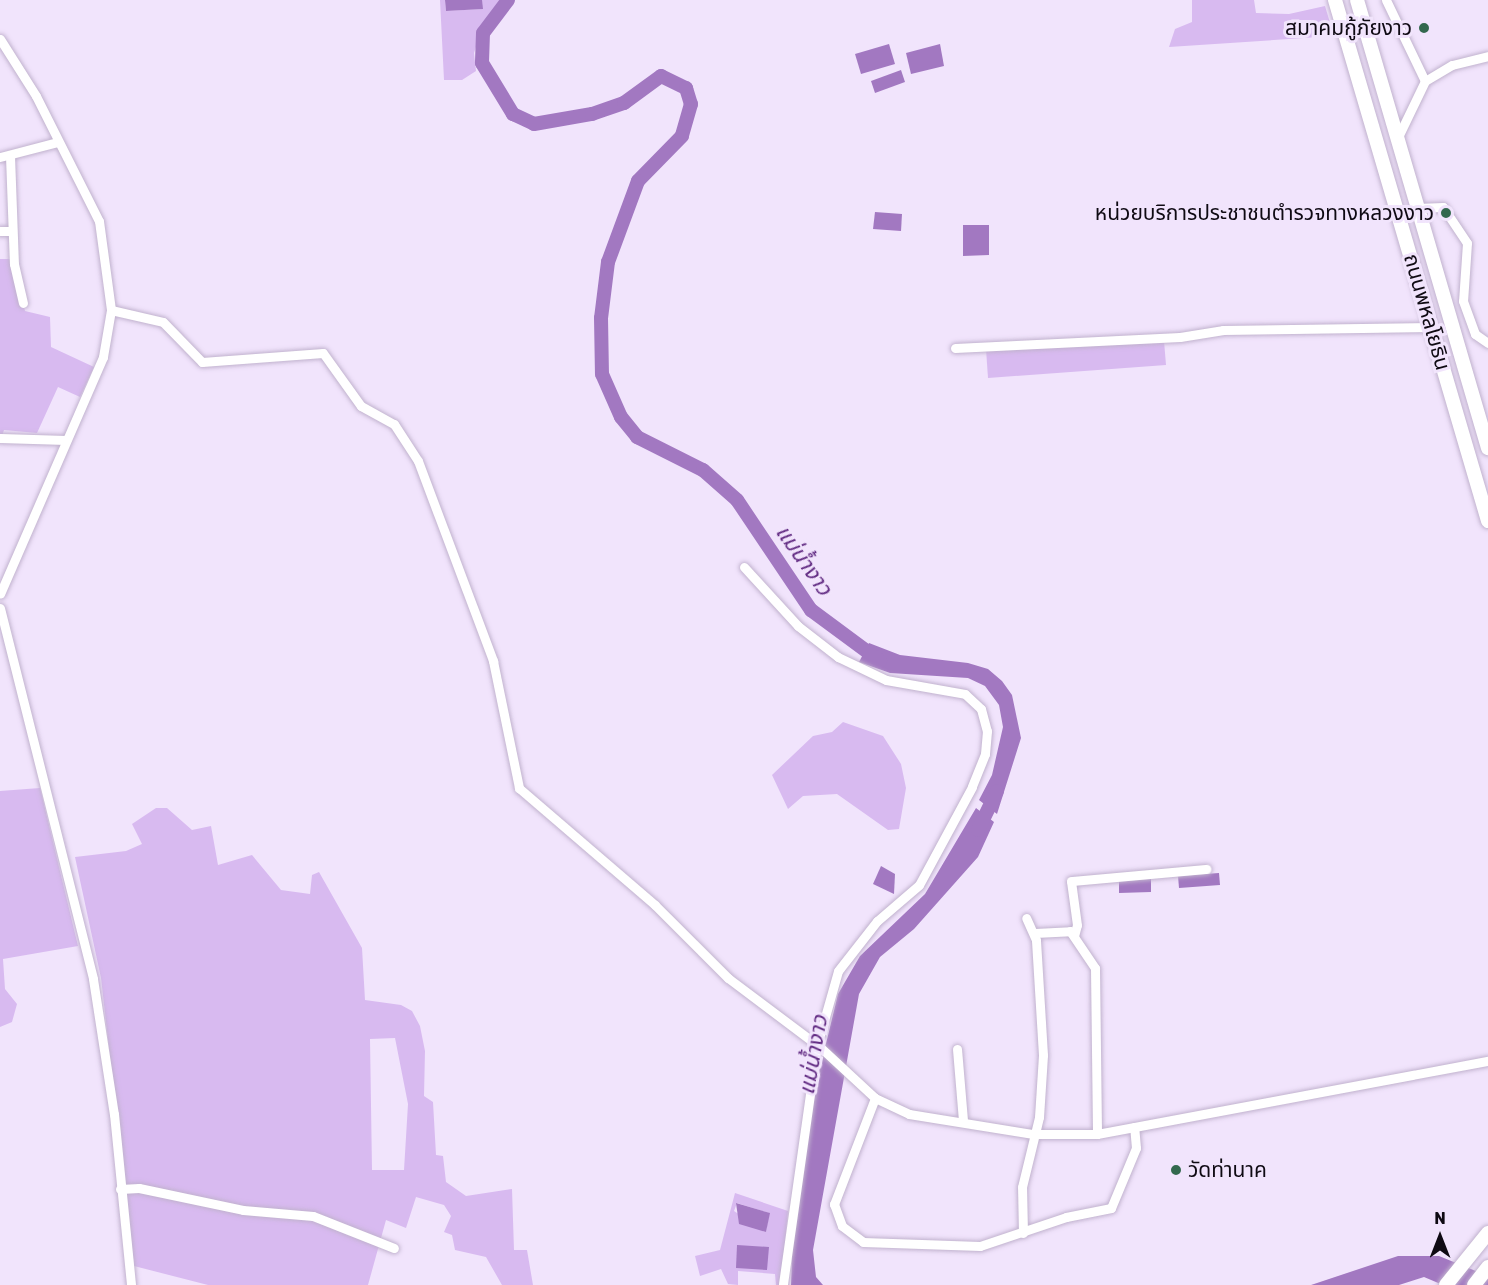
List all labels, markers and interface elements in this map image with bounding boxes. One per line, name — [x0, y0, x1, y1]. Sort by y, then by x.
place label: สมาคมกู้ภัยงาว — [1285, 15, 1412, 41]
marker: สมาคมกู้ภัยงาว — [1417, 21, 1431, 35]
place label: หน่วยบริการประชาชนตำรวจทางหลวงงาว — [1095, 200, 1434, 226]
marker: หน่วยบริการประชาชนตำรวจทางหลวงงาว — [1439, 206, 1453, 220]
street label: ถนนพหลโยธิน — [1398, 251, 1456, 373]
water label: แม่น้ำงาว — [770, 520, 838, 600]
water label: แม่น้ำงาว — [793, 1013, 833, 1097]
place label: วัดท่านาค — [1188, 1157, 1267, 1183]
marker: วัดท่านาค — [1169, 1163, 1183, 1177]
north arrow — [1410, 1207, 1470, 1267]
text: N — [1434, 1209, 1446, 1228]

